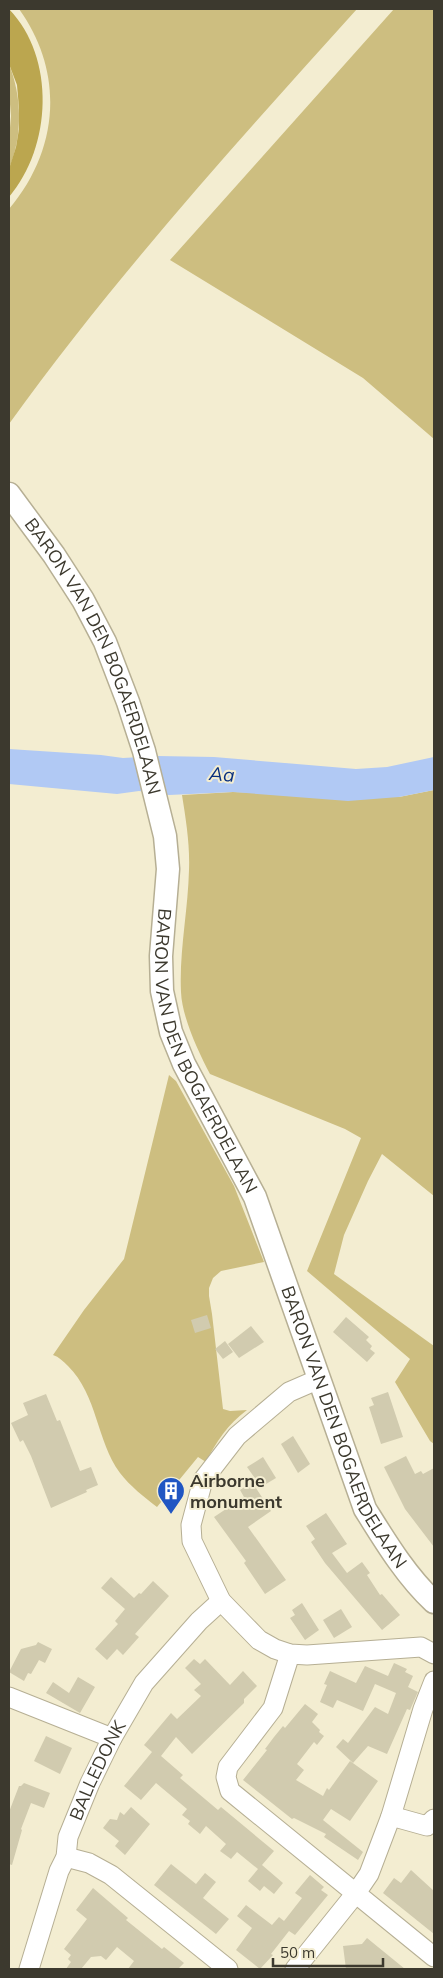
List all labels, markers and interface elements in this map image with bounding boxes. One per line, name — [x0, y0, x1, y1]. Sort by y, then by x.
street label: BARON VAN DEN BOGAERDELAAN — [20, 513, 166, 797]
water label: Aa — [208, 761, 235, 787]
street label: BARON VAN DEN BOGAERDELAAN — [150, 908, 263, 1197]
street label: BARON VAN DEN BOGAERDELAAN — [276, 1283, 412, 1573]
place label: Airborne monument — [190, 1469, 282, 1513]
building icon: Airborne monument — [156, 1476, 186, 1515]
street label: BALLEDONK — [64, 1716, 131, 1824]
scale bar — [273, 1936, 383, 1968]
text: 50 m — [280, 1943, 315, 1962]

